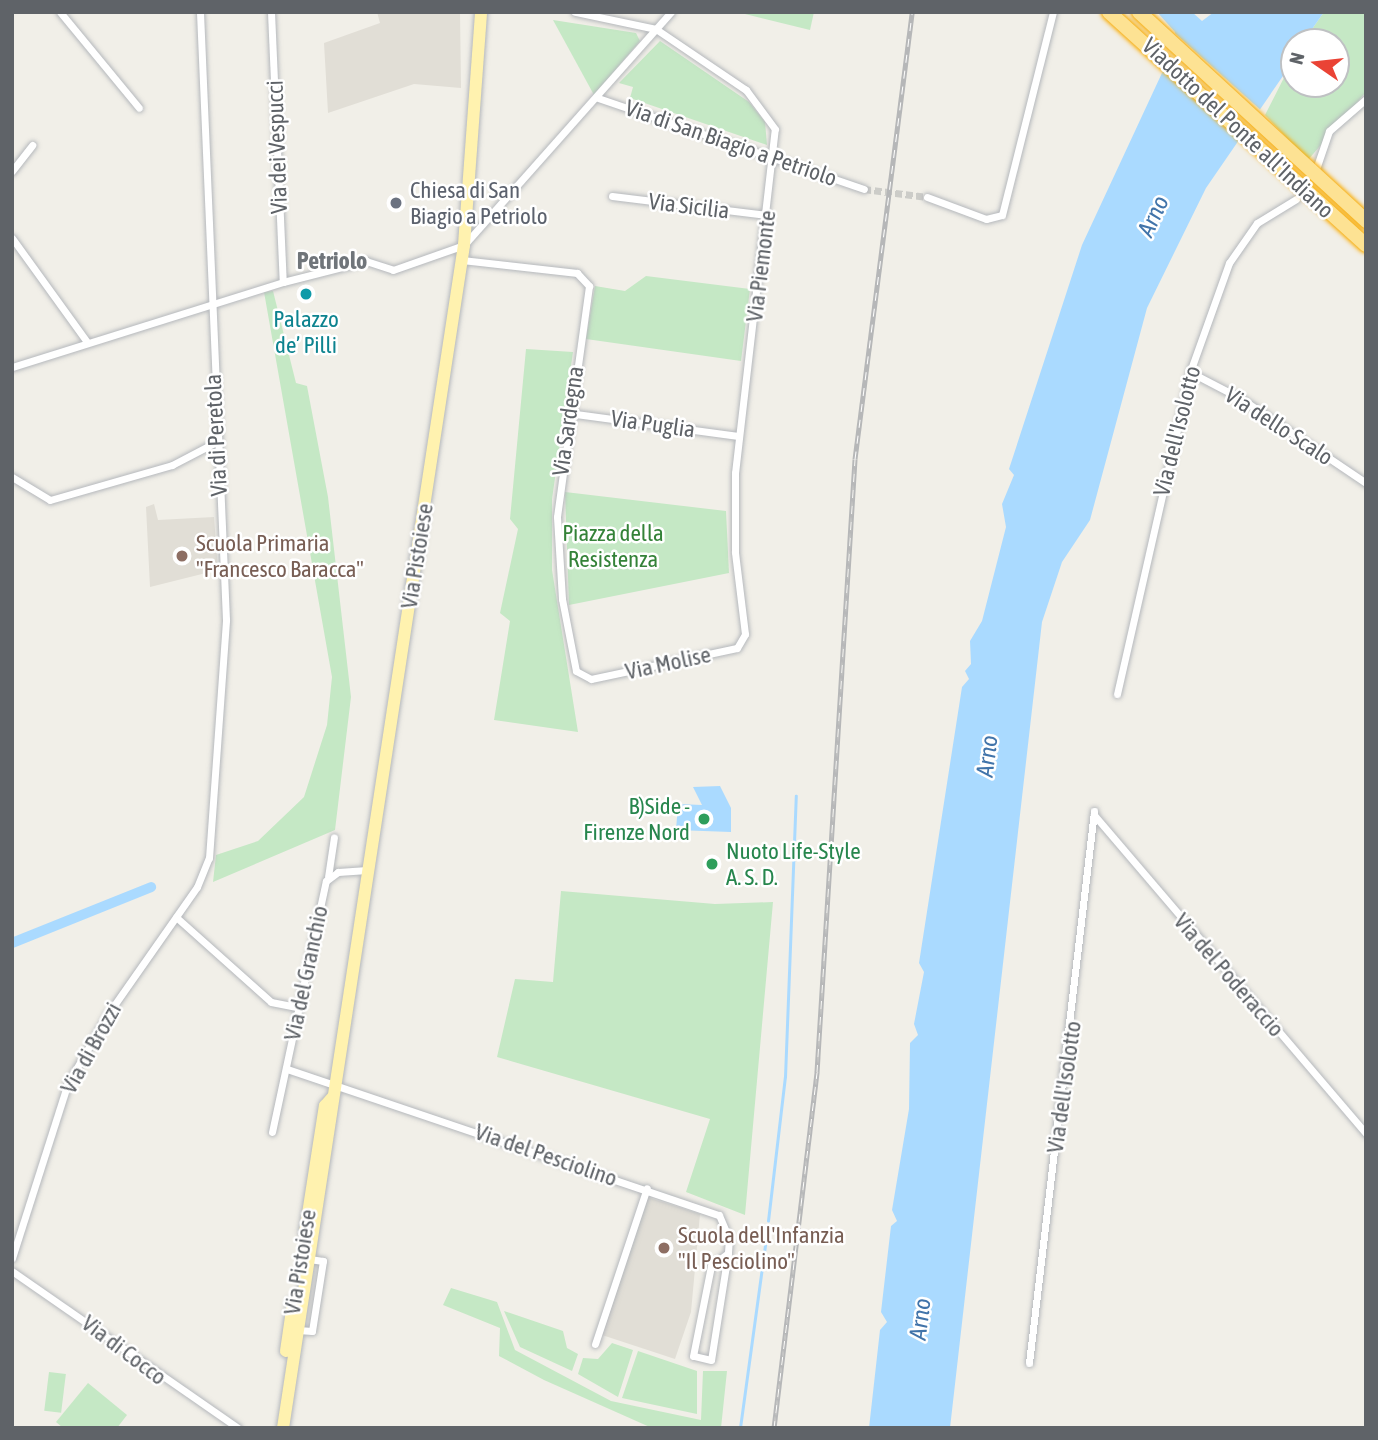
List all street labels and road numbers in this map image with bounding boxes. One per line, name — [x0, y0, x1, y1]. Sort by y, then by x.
street label: Viadotto del Ponte all'Indiano — [1136, 32, 1340, 224]
street label: Via dei Vespucci — [261, 80, 293, 214]
street label: Via di San Biagio a Petriolo — [622, 94, 840, 192]
street label: Via Sicilia — [647, 187, 731, 225]
street label: Via Piemonte — [740, 209, 782, 323]
street label: Via dell'Isolotto — [1148, 363, 1206, 499]
street label: Via Sardegna — [547, 364, 589, 478]
street label: Via di Peretola — [199, 373, 233, 497]
street label: Via dello Scalo — [1220, 381, 1338, 471]
street label: Via Puglia — [609, 404, 697, 444]
street label: Via Pistoiese — [395, 501, 439, 611]
street label: Via Molise — [623, 641, 713, 685]
street label: Via del Granchio — [278, 903, 334, 1043]
street label: Via del Poderaccio — [1168, 908, 1290, 1042]
street label: Via di Brozzi — [55, 998, 127, 1098]
street label: Via dell'Isolotto — [1041, 1019, 1087, 1155]
street label: Via del Pesciolino — [471, 1118, 621, 1192]
street label: Via Pistoiese — [278, 1207, 322, 1317]
street label: Via di Cocco — [76, 1309, 172, 1391]

